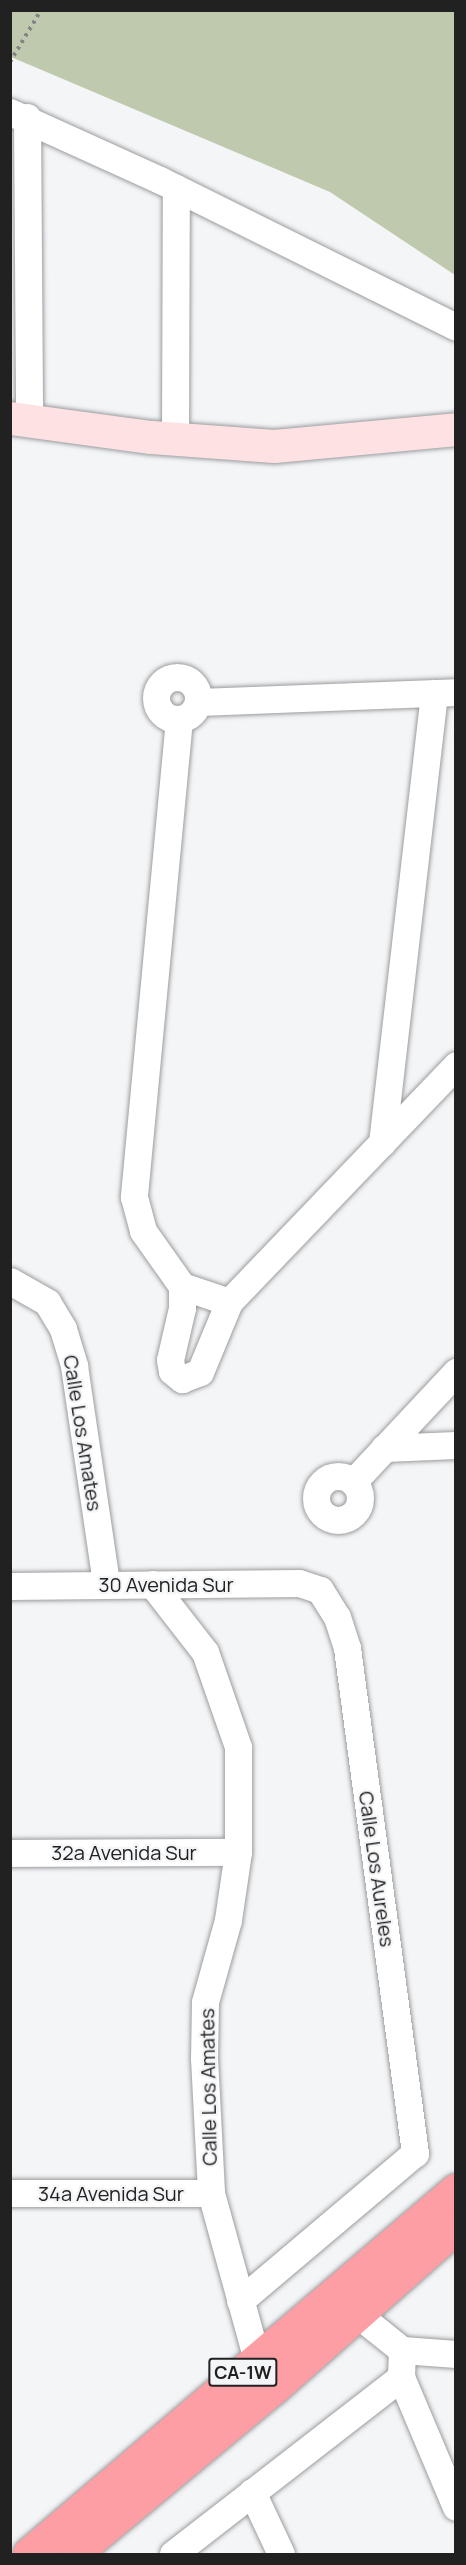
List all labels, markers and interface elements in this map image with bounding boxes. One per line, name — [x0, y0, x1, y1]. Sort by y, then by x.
street label: Calle Los Amates — [59, 1353, 107, 1513]
street label: 30 Avenida Sur — [98, 1572, 234, 1596]
street label: Calle Los Aureles — [354, 1790, 400, 1948]
street label: 32a Avenida Sur — [51, 1840, 197, 1864]
street label: Calle Los Amates — [195, 2008, 221, 2166]
street label: 34a Avenida Sur — [38, 2181, 184, 2205]
road number: CA-1W — [207, 2357, 279, 2387]

